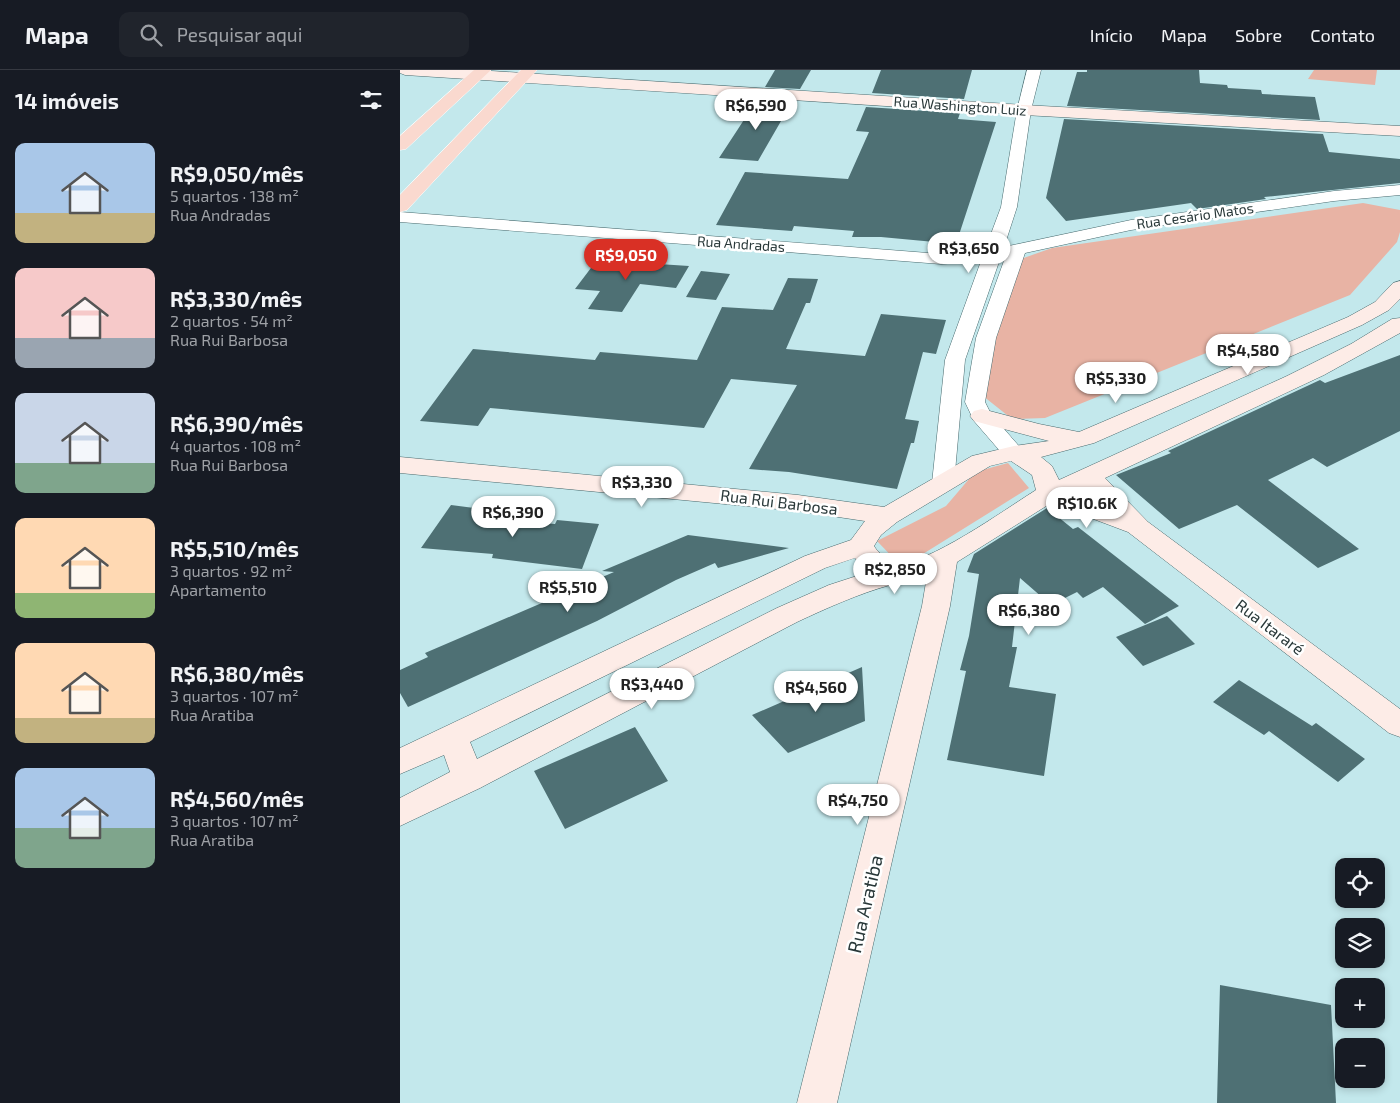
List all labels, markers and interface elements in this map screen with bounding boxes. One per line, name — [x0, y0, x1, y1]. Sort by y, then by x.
search box — [119, 12, 469, 57]
text: Mapa — [25, 20, 89, 49]
icon: search — [137, 21, 165, 49]
text: Pesquisar aqui — [177, 23, 302, 46]
text: Início — [1090, 24, 1133, 46]
text: Mapa — [1161, 24, 1207, 46]
text: Sobre — [1235, 24, 1282, 46]
text: Contato — [1310, 24, 1375, 46]
icon: filters — [357, 86, 385, 114]
text: 14 imóveis — [15, 88, 119, 113]
pin: R$6,590 — [710, 88, 802, 131]
street label: Rua Washington Luiz — [893, 92, 1027, 119]
text: R$6,590 — [725, 95, 787, 114]
text: R$9,050/mês — [170, 161, 304, 186]
icon: home — [55, 163, 115, 223]
text: 5 quartos · 138 m² — [170, 186, 299, 205]
street label: Rua Cesário Matos — [1135, 199, 1255, 232]
text: Rua Andradas — [170, 205, 271, 224]
street label: Rua Andradas — [697, 232, 786, 255]
pin: R$3,650 — [923, 232, 1015, 274]
pin: R$9,050 — [580, 238, 672, 281]
text: R$3,650 — [939, 238, 999, 257]
text: R$9,050 — [595, 245, 657, 264]
text: R$3,330/mês — [170, 286, 302, 311]
icon: home — [55, 288, 115, 348]
text: 2 quartos · 54 m² — [170, 311, 293, 330]
text: Rua Rui Barbosa — [170, 330, 288, 349]
pin: R$4,580 — [1202, 334, 1294, 376]
text: R$4,580 — [1217, 340, 1279, 359]
pin: R$5,330 — [1070, 362, 1162, 404]
text: R$5,330 — [1086, 368, 1146, 387]
text: R$6,390/mês — [170, 411, 303, 436]
icon: home — [55, 413, 115, 473]
text: 4 quartos · 108 m² — [170, 436, 301, 455]
text: Rua Rui Barbosa — [170, 455, 288, 474]
pin: R$3,330 — [596, 466, 688, 508]
text: R$3,330 — [612, 472, 672, 491]
street label: Rua Rui Barbosa — [719, 485, 839, 518]
pin: R$10.6K — [1041, 486, 1133, 529]
text: R$10.6K — [1057, 493, 1117, 512]
pin: R$6,390 — [467, 496, 559, 538]
text: R$6,390 — [482, 502, 544, 521]
text: R$5,510/mês — [170, 536, 299, 561]
icon: home — [55, 538, 115, 598]
pin: R$2,850 — [849, 552, 941, 595]
text: R$2,850 — [864, 559, 926, 578]
text: 3 quartos · 92 m² — [170, 561, 292, 580]
pin: R$5,510 — [522, 570, 614, 613]
text: R$5,510 — [539, 577, 597, 596]
text: Apartamento — [170, 580, 266, 599]
pin: R$6,380 — [983, 594, 1075, 636]
street label: Rua Itararé — [1232, 595, 1308, 658]
text: R$6,380 — [998, 600, 1060, 619]
text: R$6,380/mês — [170, 661, 304, 686]
icon: home — [55, 663, 115, 723]
pin: R$3,440 — [606, 668, 698, 710]
pin: R$4,560 — [770, 670, 862, 713]
text: R$3,440 — [621, 674, 683, 693]
text: R$4,560 — [785, 677, 847, 696]
text: 3 quartos · 107 m² — [170, 686, 299, 705]
text: Rua Aratiba — [170, 705, 254, 724]
pin: R$4,750 — [812, 784, 904, 826]
text: R$4,560/mês — [170, 786, 304, 811]
icon: home — [55, 788, 115, 848]
text: R$4,750 — [828, 790, 888, 809]
text: 3 quartos · 107 m² — [170, 811, 299, 830]
text: Rua Aratiba — [170, 830, 254, 849]
street label: Rua Aratiba — [842, 853, 887, 955]
map controls — [1335, 858, 1385, 1088]
button: locate — [1335, 858, 1385, 908]
button: layers — [1335, 918, 1385, 968]
button: + — [1335, 978, 1385, 1028]
button: − — [1335, 1038, 1385, 1088]

